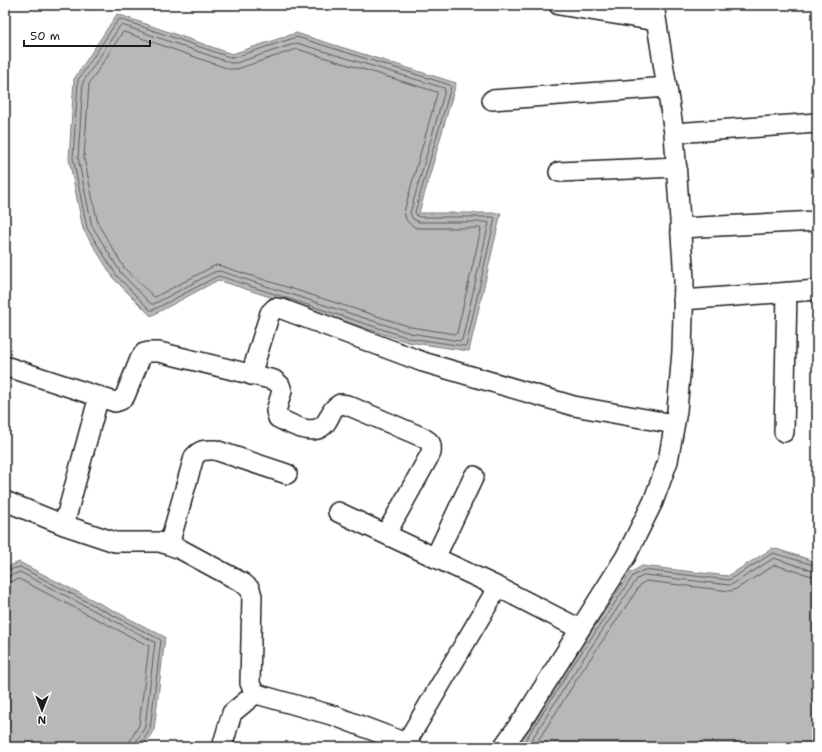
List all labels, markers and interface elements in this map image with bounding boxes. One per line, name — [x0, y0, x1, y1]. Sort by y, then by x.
scale bar — [24, 22, 150, 48]
text: 50 m — [30, 28, 60, 44]
north arrow — [22, 690, 62, 730]
text: N — [37, 712, 46, 727]

